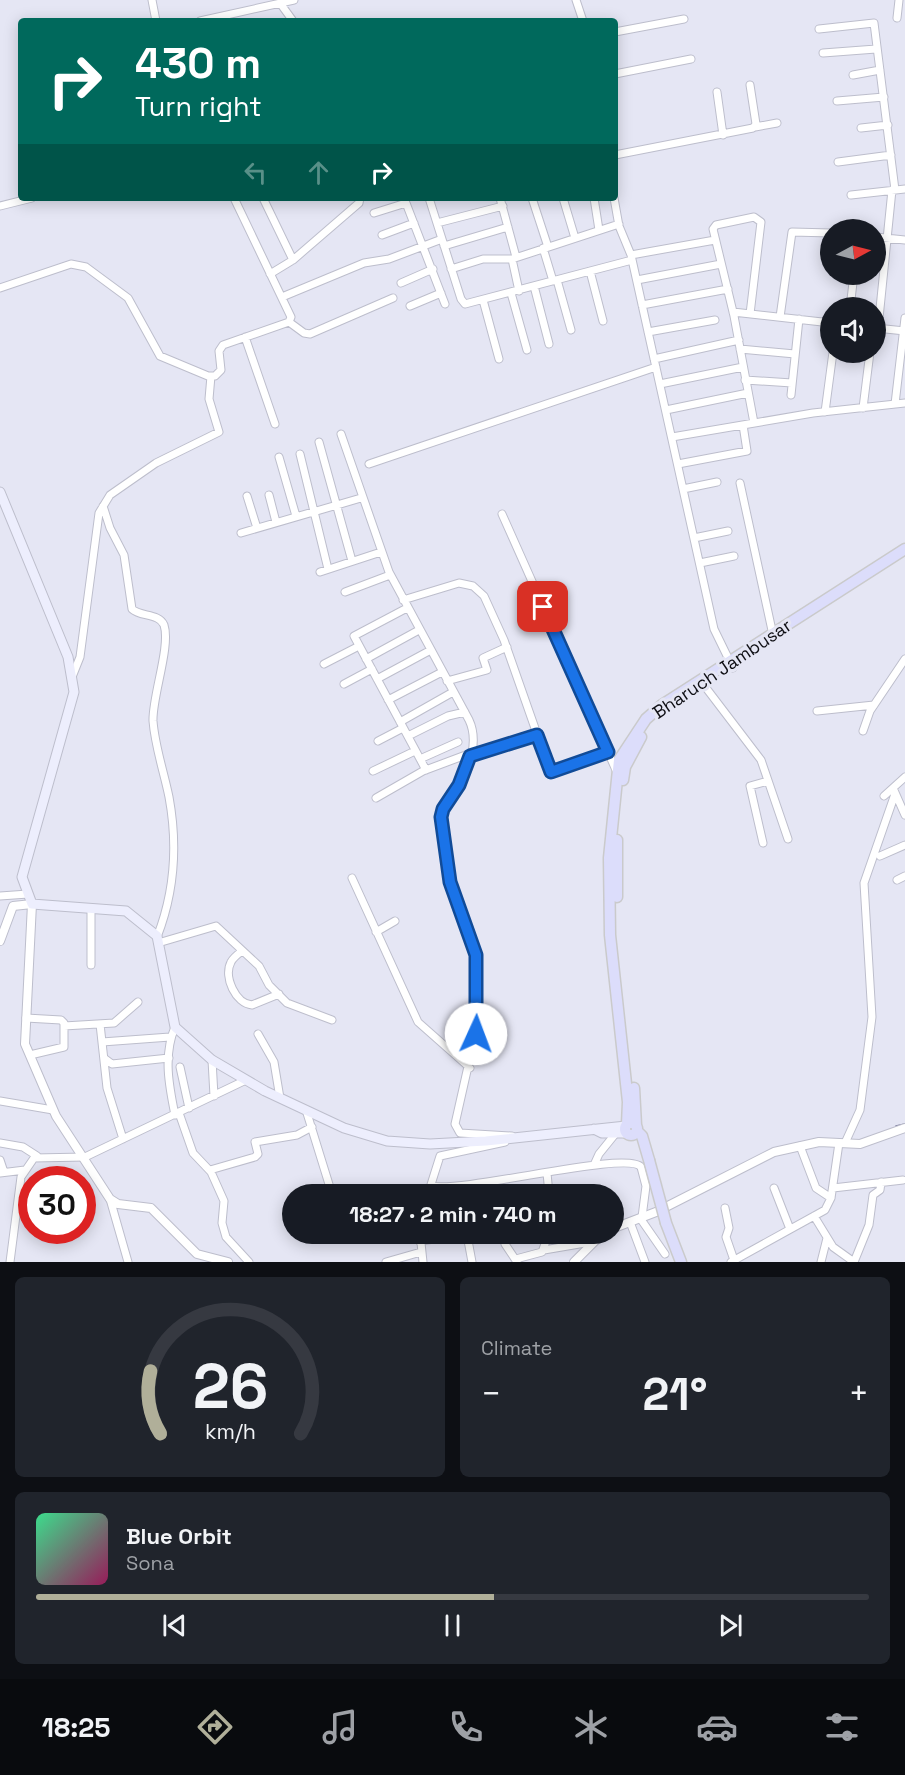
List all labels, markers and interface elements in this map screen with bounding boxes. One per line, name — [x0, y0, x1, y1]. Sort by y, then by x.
text: 430 m — [135, 37, 261, 90]
icon: right — [36, 42, 114, 120]
text: Turn right — [135, 89, 262, 124]
icon: left — [239, 156, 272, 189]
icon: ahead — [302, 156, 335, 189]
icon: right — [365, 156, 398, 189]
north arrow — [820, 219, 886, 285]
map controls — [820, 219, 886, 363]
button: sound — [820, 297, 886, 363]
pin — [517, 581, 568, 632]
icon: arrive — [526, 590, 559, 623]
street label: Bharuch Jambusar — [648, 613, 796, 724]
position arrow — [444, 1002, 508, 1066]
speed limit sign: 30 — [18, 1166, 96, 1244]
text: 18:27 · 2 min · 740 m — [349, 1200, 557, 1228]
text: Climate — [481, 1335, 552, 1361]
text: 26 — [192, 1347, 268, 1426]
text: 21° — [643, 1366, 707, 1423]
text: − — [481, 1373, 501, 1415]
text: + — [849, 1373, 869, 1415]
text: km/h — [204, 1418, 256, 1445]
text: Blue Orbit — [126, 1522, 232, 1550]
text: Sona — [126, 1550, 174, 1576]
icon: previous — [158, 1609, 191, 1642]
icon: pause — [436, 1609, 469, 1642]
icon: next — [714, 1609, 747, 1642]
icon: directions — [194, 1706, 236, 1748]
icon: music — [319, 1706, 361, 1748]
icon: phone — [445, 1706, 487, 1748]
icon: climate — [570, 1706, 612, 1748]
icon: car — [696, 1706, 738, 1748]
icon: filters — [821, 1706, 863, 1748]
text: 18:25 — [42, 1710, 110, 1745]

